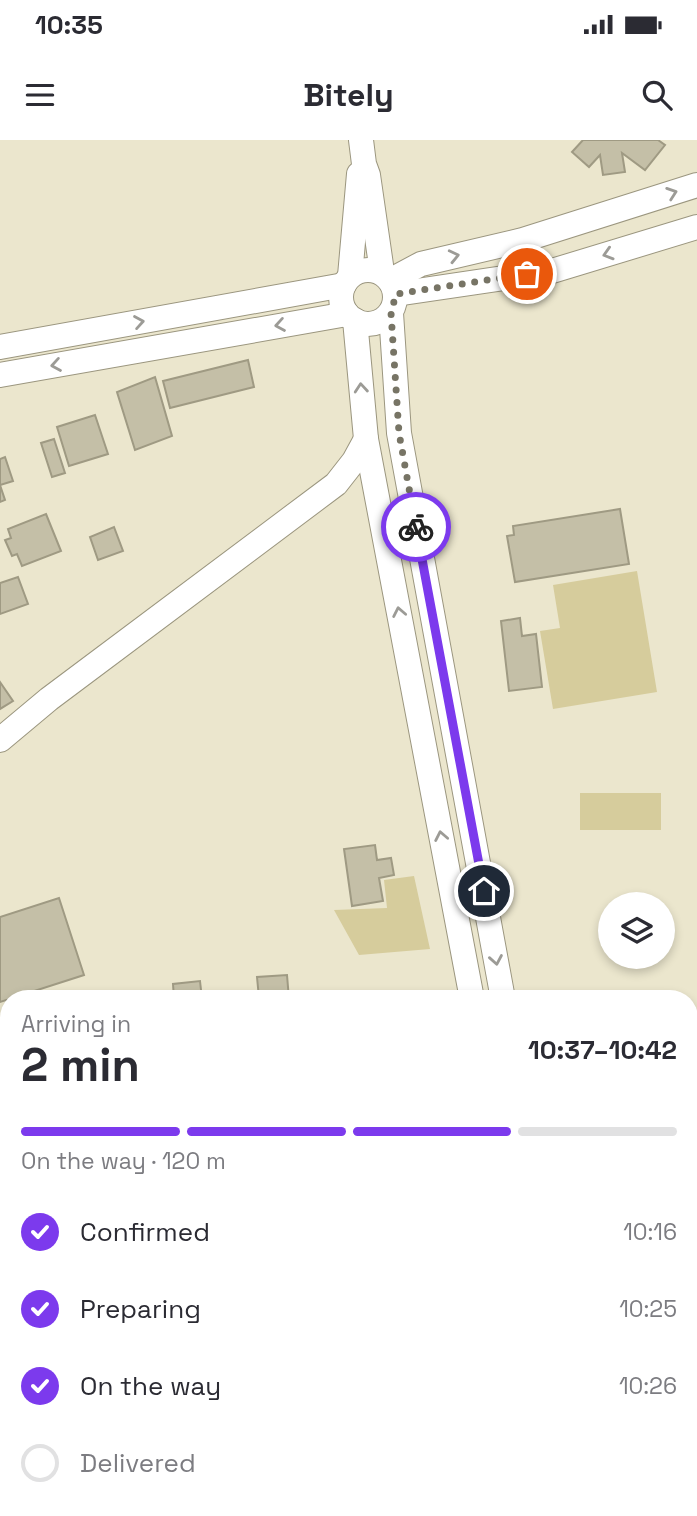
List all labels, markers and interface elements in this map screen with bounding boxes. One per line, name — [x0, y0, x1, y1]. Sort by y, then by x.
text: 10:35 — [35, 8, 103, 42]
text: Bitely — [303, 75, 394, 115]
icon: menu — [21, 76, 59, 114]
icon: search — [638, 76, 676, 114]
one-way arrow — [666, 187, 678, 201]
pin — [497, 244, 557, 304]
one-way arrow — [602, 245, 614, 260]
one-way arrow — [448, 250, 460, 264]
icon: bag — [508, 255, 546, 293]
one-way arrow — [133, 315, 145, 330]
one-way arrow — [274, 317, 286, 332]
one-way arrow — [50, 357, 62, 372]
one-way arrow — [354, 382, 369, 393]
courier — [381, 492, 451, 562]
icon: bike — [397, 508, 435, 546]
one-way arrow — [392, 606, 407, 618]
one-way arrow — [434, 830, 449, 842]
pin — [454, 861, 514, 921]
icon: home — [465, 872, 503, 910]
map controls — [598, 892, 675, 969]
button: layers — [598, 892, 675, 969]
one-way arrow — [488, 954, 503, 966]
text: Arriving in — [21, 1009, 131, 1039]
text: 10:37–10:42 — [528, 1033, 677, 1067]
text: 2 min — [21, 1036, 140, 1094]
text: On the way · 120 m — [21, 1146, 226, 1176]
icon: check — [21, 1213, 59, 1251]
text: Confirmed — [80, 1215, 210, 1249]
text: 10:16 — [623, 1217, 677, 1247]
icon: check — [21, 1290, 59, 1328]
text: Preparing — [80, 1292, 201, 1326]
text: 10:25 — [619, 1294, 677, 1324]
icon: check — [21, 1367, 59, 1405]
text: On the way — [80, 1369, 221, 1403]
text: 10:26 — [619, 1371, 677, 1401]
text: Delivered — [80, 1446, 196, 1480]

